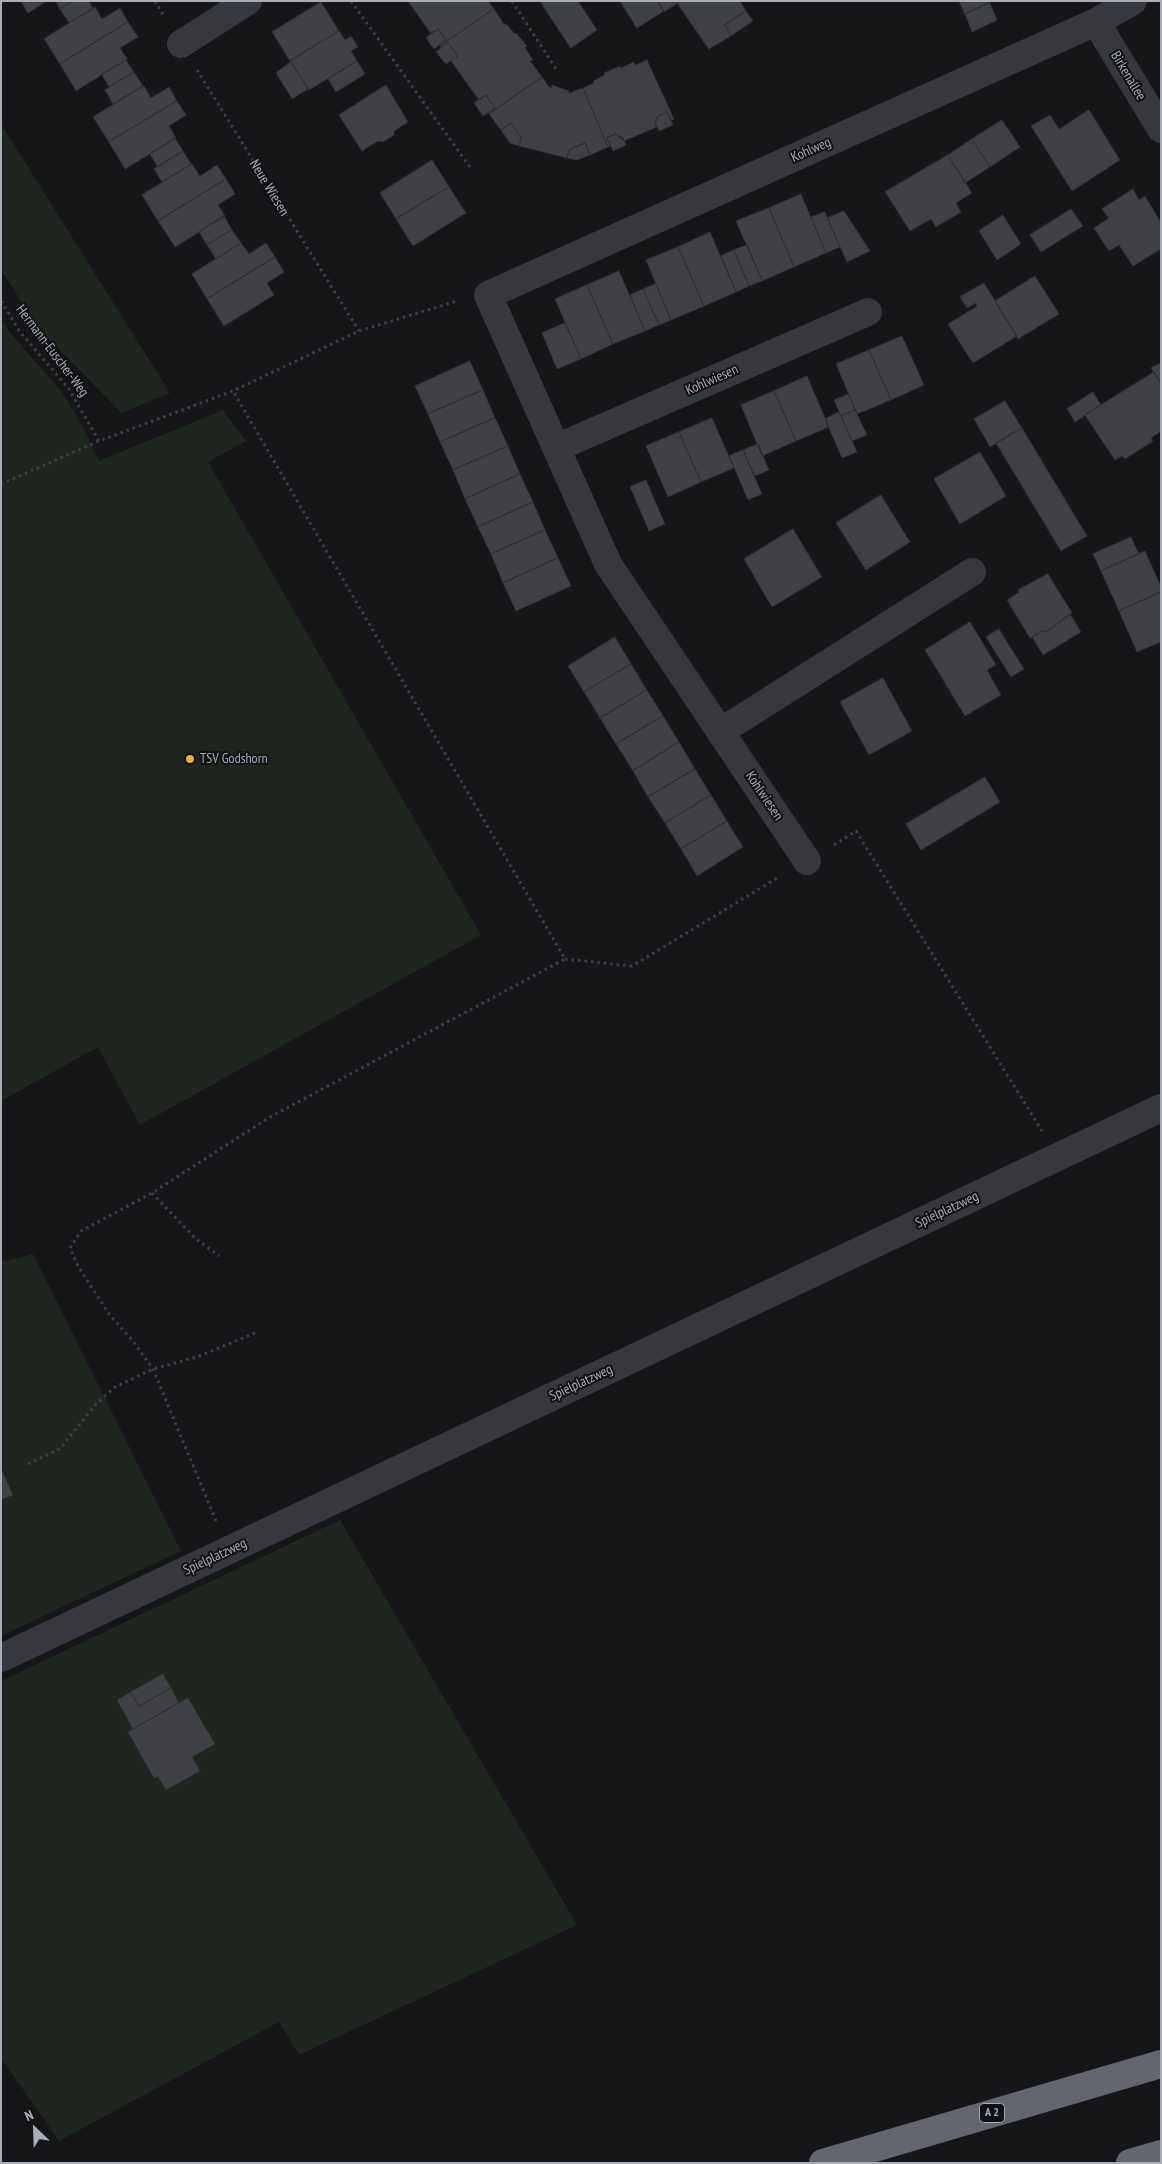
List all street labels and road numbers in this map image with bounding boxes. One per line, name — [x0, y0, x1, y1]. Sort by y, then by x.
street label: Birkenallee — [1107, 48, 1149, 104]
street label: Kohlweg — [789, 134, 833, 166]
street label: Neue Wiesen — [246, 157, 292, 219]
street label: Hermann-Euscher-Weg — [12, 302, 92, 400]
street label: Kohlwiesen — [683, 361, 741, 399]
street label: Kohlwiesen — [742, 768, 786, 824]
street label: Spielplatzweg — [913, 1188, 981, 1232]
street label: Spielplatzweg — [547, 1361, 615, 1405]
street label: Spielplatzweg — [181, 1535, 249, 1579]
road number: A 2 — [980, 2104, 1004, 2122]

